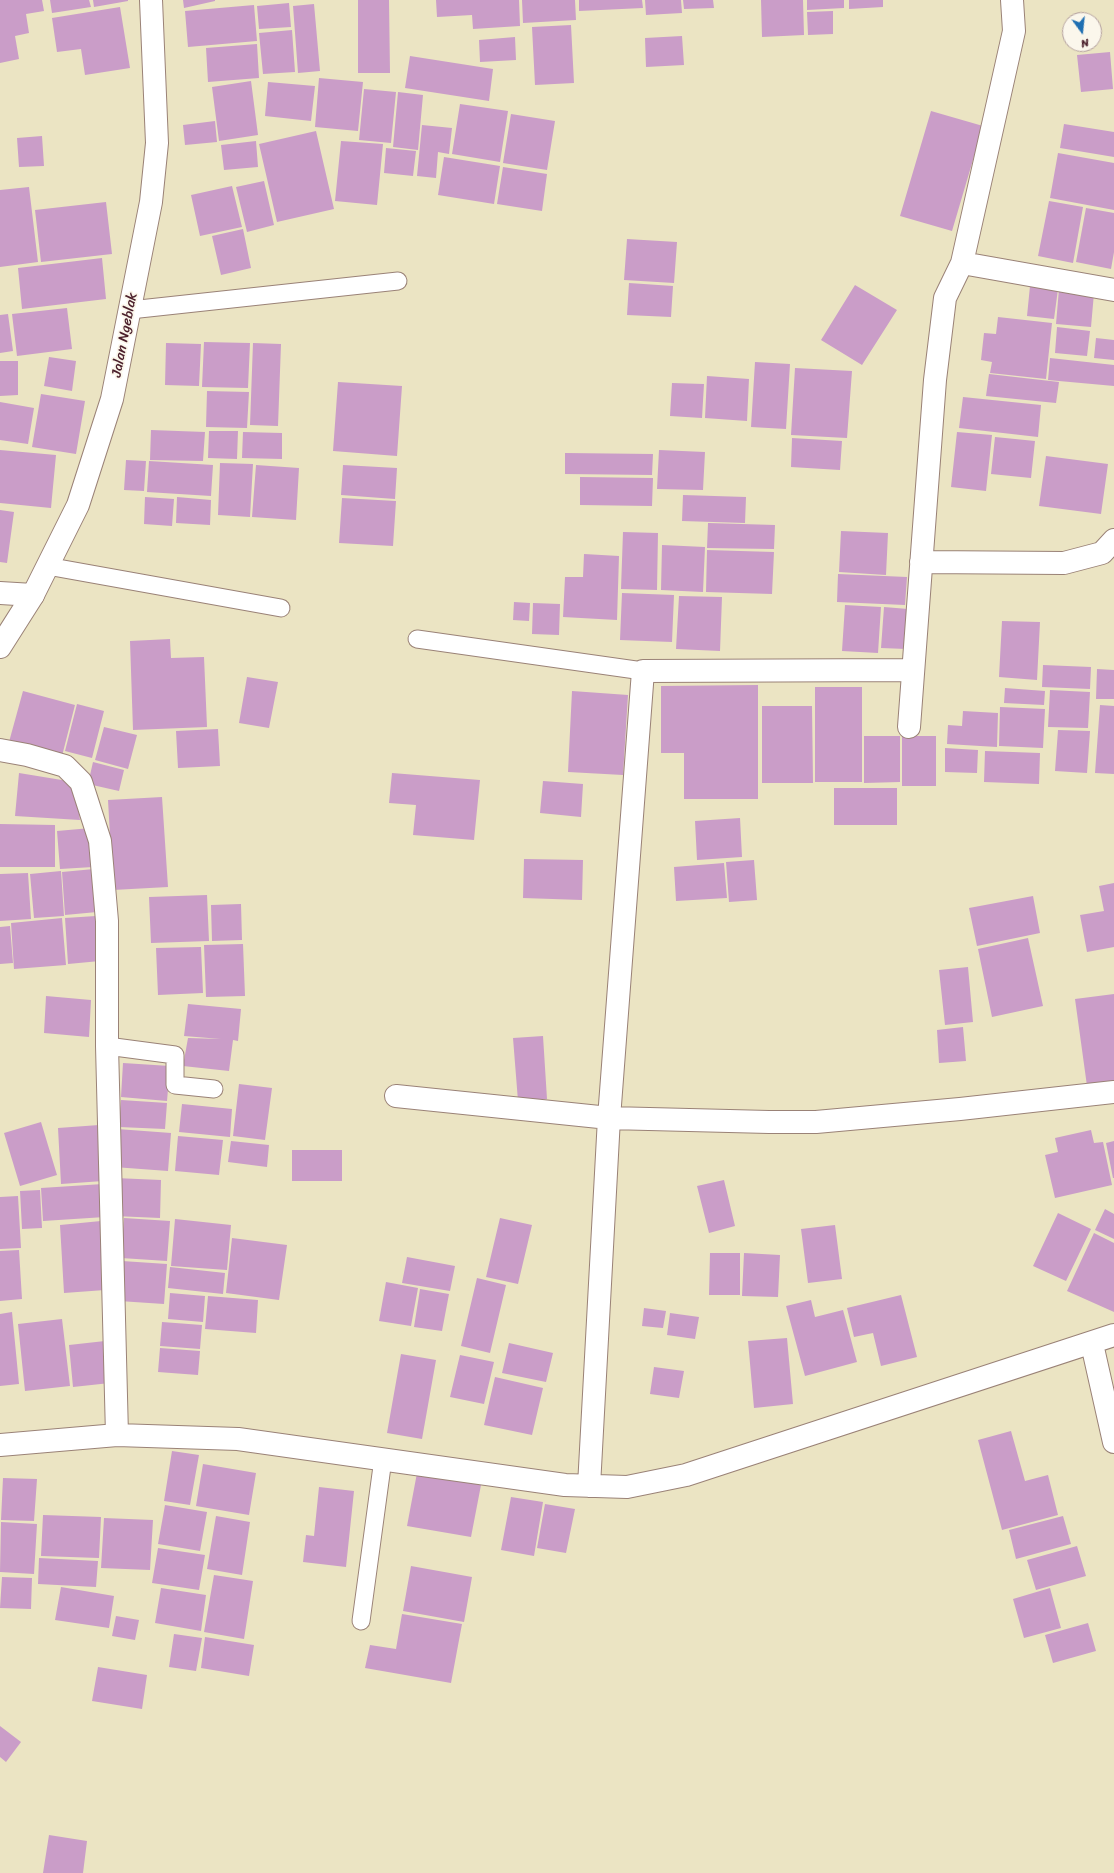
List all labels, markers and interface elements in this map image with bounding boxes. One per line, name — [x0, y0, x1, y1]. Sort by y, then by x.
north arrow — [1062, 12, 1102, 52]
text: N — [1079, 33, 1091, 53]
street label: Jalan Ngeblak — [109, 291, 141, 379]

